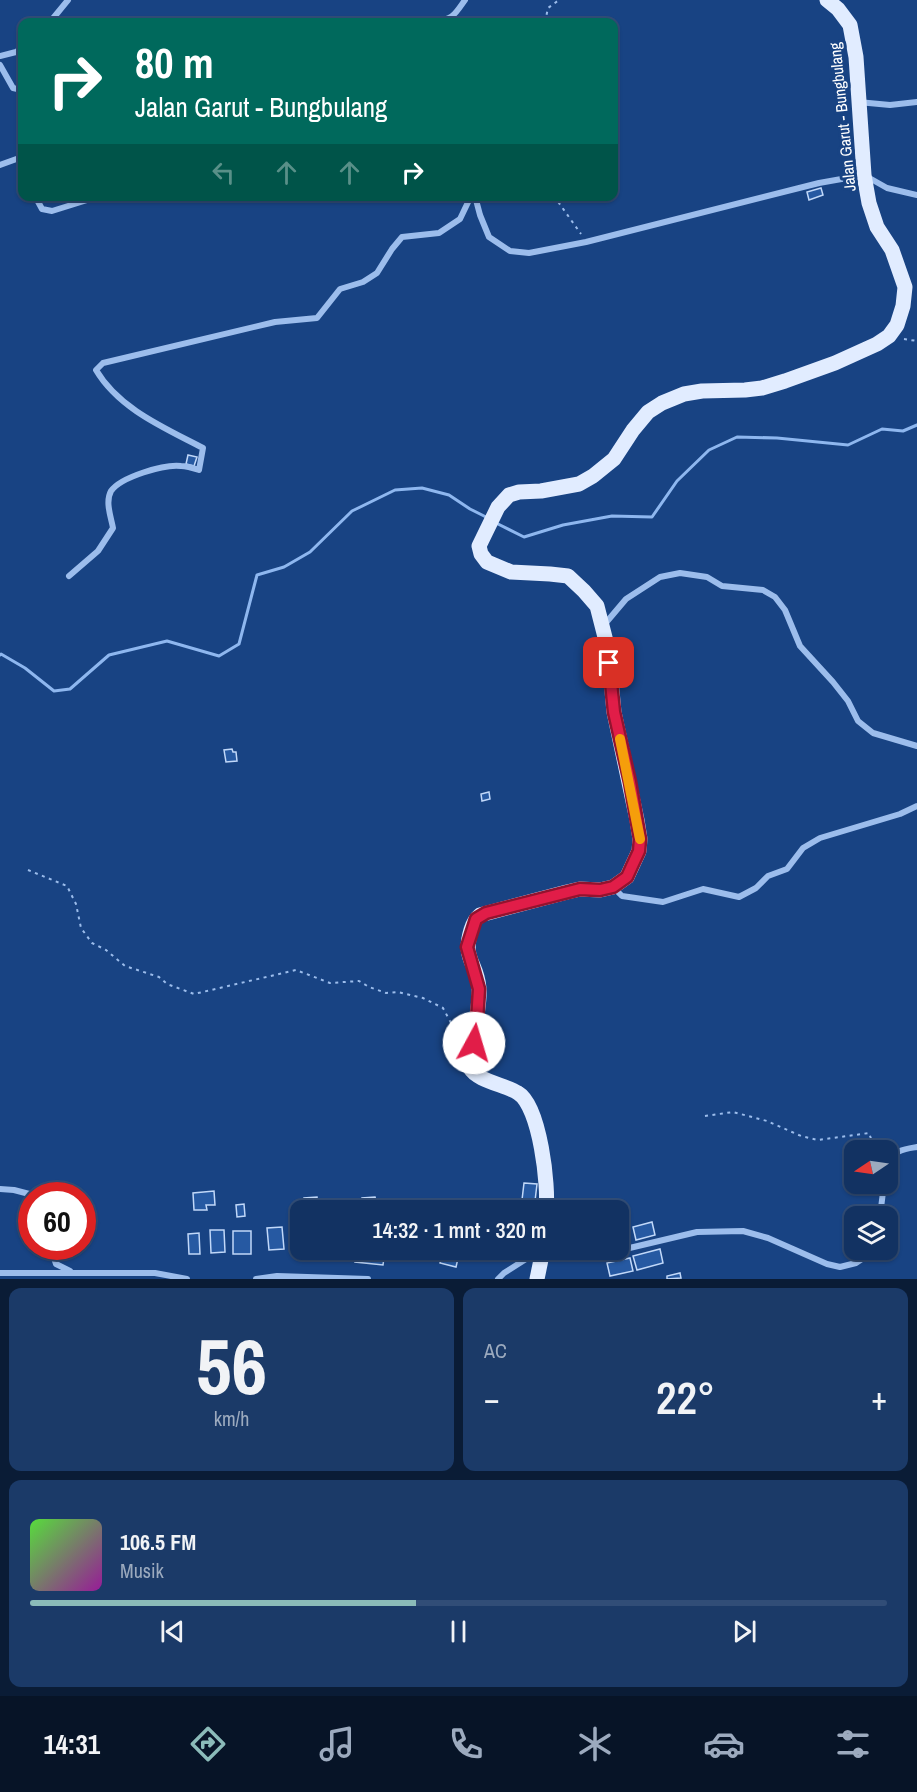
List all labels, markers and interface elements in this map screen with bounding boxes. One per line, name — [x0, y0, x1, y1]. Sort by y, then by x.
text: 80 m — [135, 35, 214, 91]
street label: Jalan Garut - Bungbulang — [823, 41, 861, 193]
icon: right — [36, 42, 114, 120]
text: Jalan Garut - Bungbulang — [135, 89, 387, 125]
icon: left — [207, 156, 240, 189]
icon: ahead — [270, 156, 303, 189]
icon: ahead — [333, 156, 366, 189]
icon: right — [396, 156, 429, 189]
pin — [583, 637, 634, 688]
icon: arrive — [592, 646, 625, 679]
position arrow — [442, 1011, 506, 1075]
north arrow — [844, 1140, 898, 1194]
map controls — [844, 1140, 898, 1260]
speed limit sign: 60 — [18, 1182, 96, 1260]
button: layers — [844, 1206, 898, 1260]
text: 14:32 · 1 mnt · 320 m — [373, 1215, 546, 1245]
text: 56 — [196, 1313, 267, 1418]
text: AC — [484, 1337, 507, 1364]
text: 22° — [656, 1367, 715, 1428]
text: − — [484, 1376, 500, 1420]
text: + — [871, 1376, 887, 1420]
text: km/h — [214, 1405, 249, 1432]
text: 106.5 FM — [120, 1527, 196, 1557]
text: Musik — [120, 1557, 164, 1584]
icon: previous — [156, 1615, 189, 1648]
icon: pause — [442, 1615, 475, 1648]
icon: next — [728, 1615, 761, 1648]
icon: directions — [187, 1723, 229, 1765]
icon: music — [316, 1723, 358, 1765]
icon: phone — [445, 1723, 487, 1765]
icon: climate — [574, 1723, 616, 1765]
icon: car — [703, 1723, 745, 1765]
icon: filters — [832, 1723, 874, 1765]
text: 14:31 — [43, 1726, 100, 1762]

